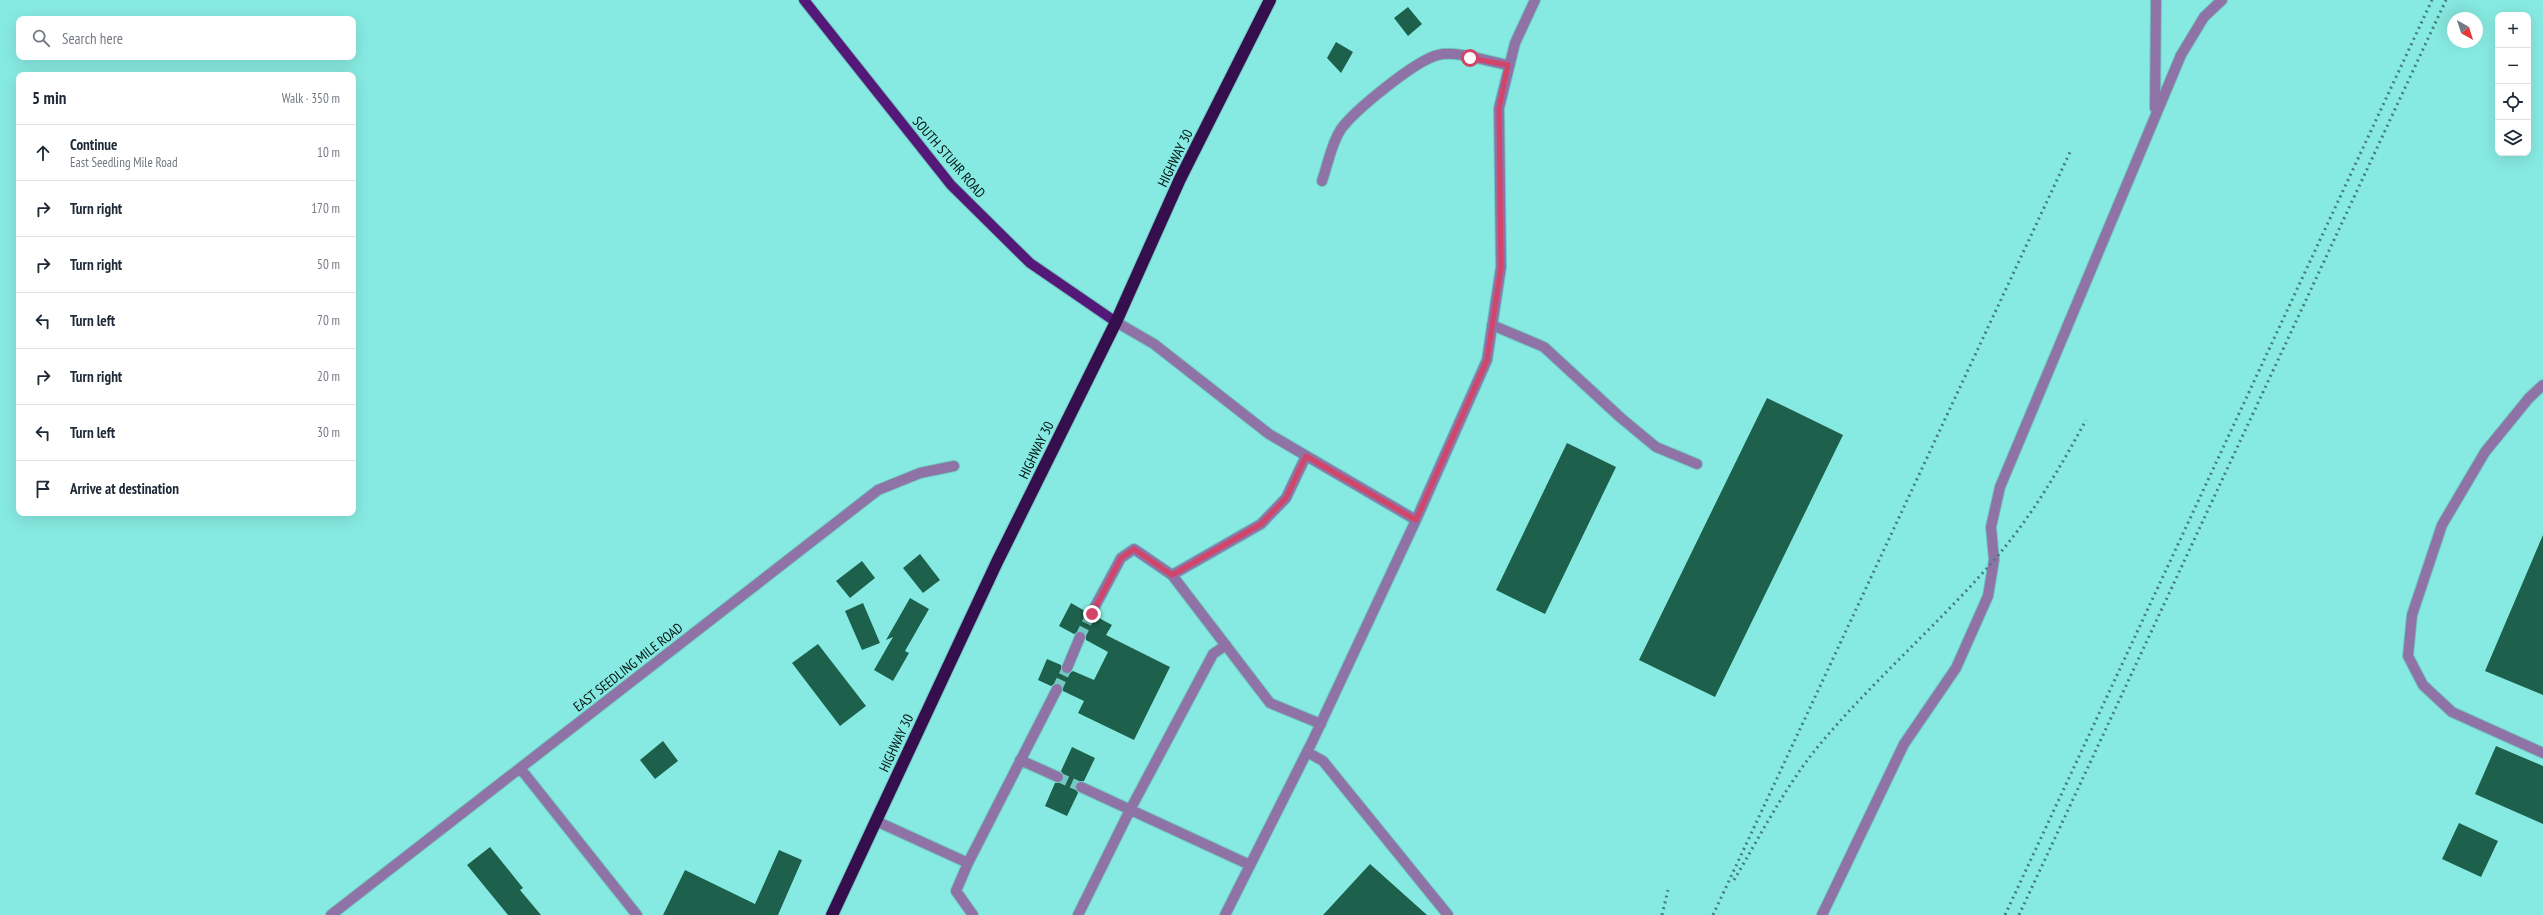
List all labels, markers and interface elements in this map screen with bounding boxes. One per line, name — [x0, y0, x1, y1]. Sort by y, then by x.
north arrow — [2447, 12, 2483, 48]
map controls — [2495, 12, 2531, 156]
button: + — [2495, 12, 2531, 48]
search box — [16, 16, 356, 60]
icon: search — [30, 27, 52, 49]
text: Search here — [62, 29, 123, 48]
button: − — [2495, 48, 2531, 84]
route start — [1461, 49, 1479, 67]
button: locate — [2495, 84, 2531, 120]
text: 5 min — [32, 87, 66, 109]
text: Walk · 350 m — [282, 90, 340, 107]
street label: SOUTH STUHR ROAD — [909, 113, 989, 201]
button: layers — [2495, 120, 2531, 156]
street label: HIGHWAY 30 — [1153, 126, 1197, 190]
text: Continue — [70, 135, 117, 154]
icon: ahead — [32, 142, 54, 164]
text: 10 m — [317, 144, 340, 161]
text: East Seedling Mile Road — [70, 154, 178, 171]
icon: right — [32, 198, 54, 220]
text: Turn right — [70, 199, 122, 218]
text: 170 m — [311, 200, 340, 217]
icon: right — [32, 254, 54, 276]
text: Turn right — [70, 255, 122, 274]
text: 50 m — [317, 256, 340, 273]
icon: left — [32, 310, 54, 332]
text: Turn left — [70, 311, 115, 330]
text: 70 m — [317, 312, 340, 329]
icon: right — [32, 366, 54, 388]
text: Turn right — [70, 367, 122, 386]
text: 20 m — [317, 368, 340, 385]
street label: HIGHWAY 30 — [1014, 418, 1058, 482]
icon: left — [32, 422, 54, 444]
text: Turn left — [70, 423, 115, 442]
text: 30 m — [317, 424, 340, 441]
icon: arrive — [32, 478, 54, 500]
text: Arrive at destination — [70, 479, 179, 498]
route end — [1083, 605, 1101, 623]
street label: EAST SEEDLING MILE ROAD — [570, 619, 686, 715]
street label: HIGHWAY 30 — [875, 711, 917, 775]

